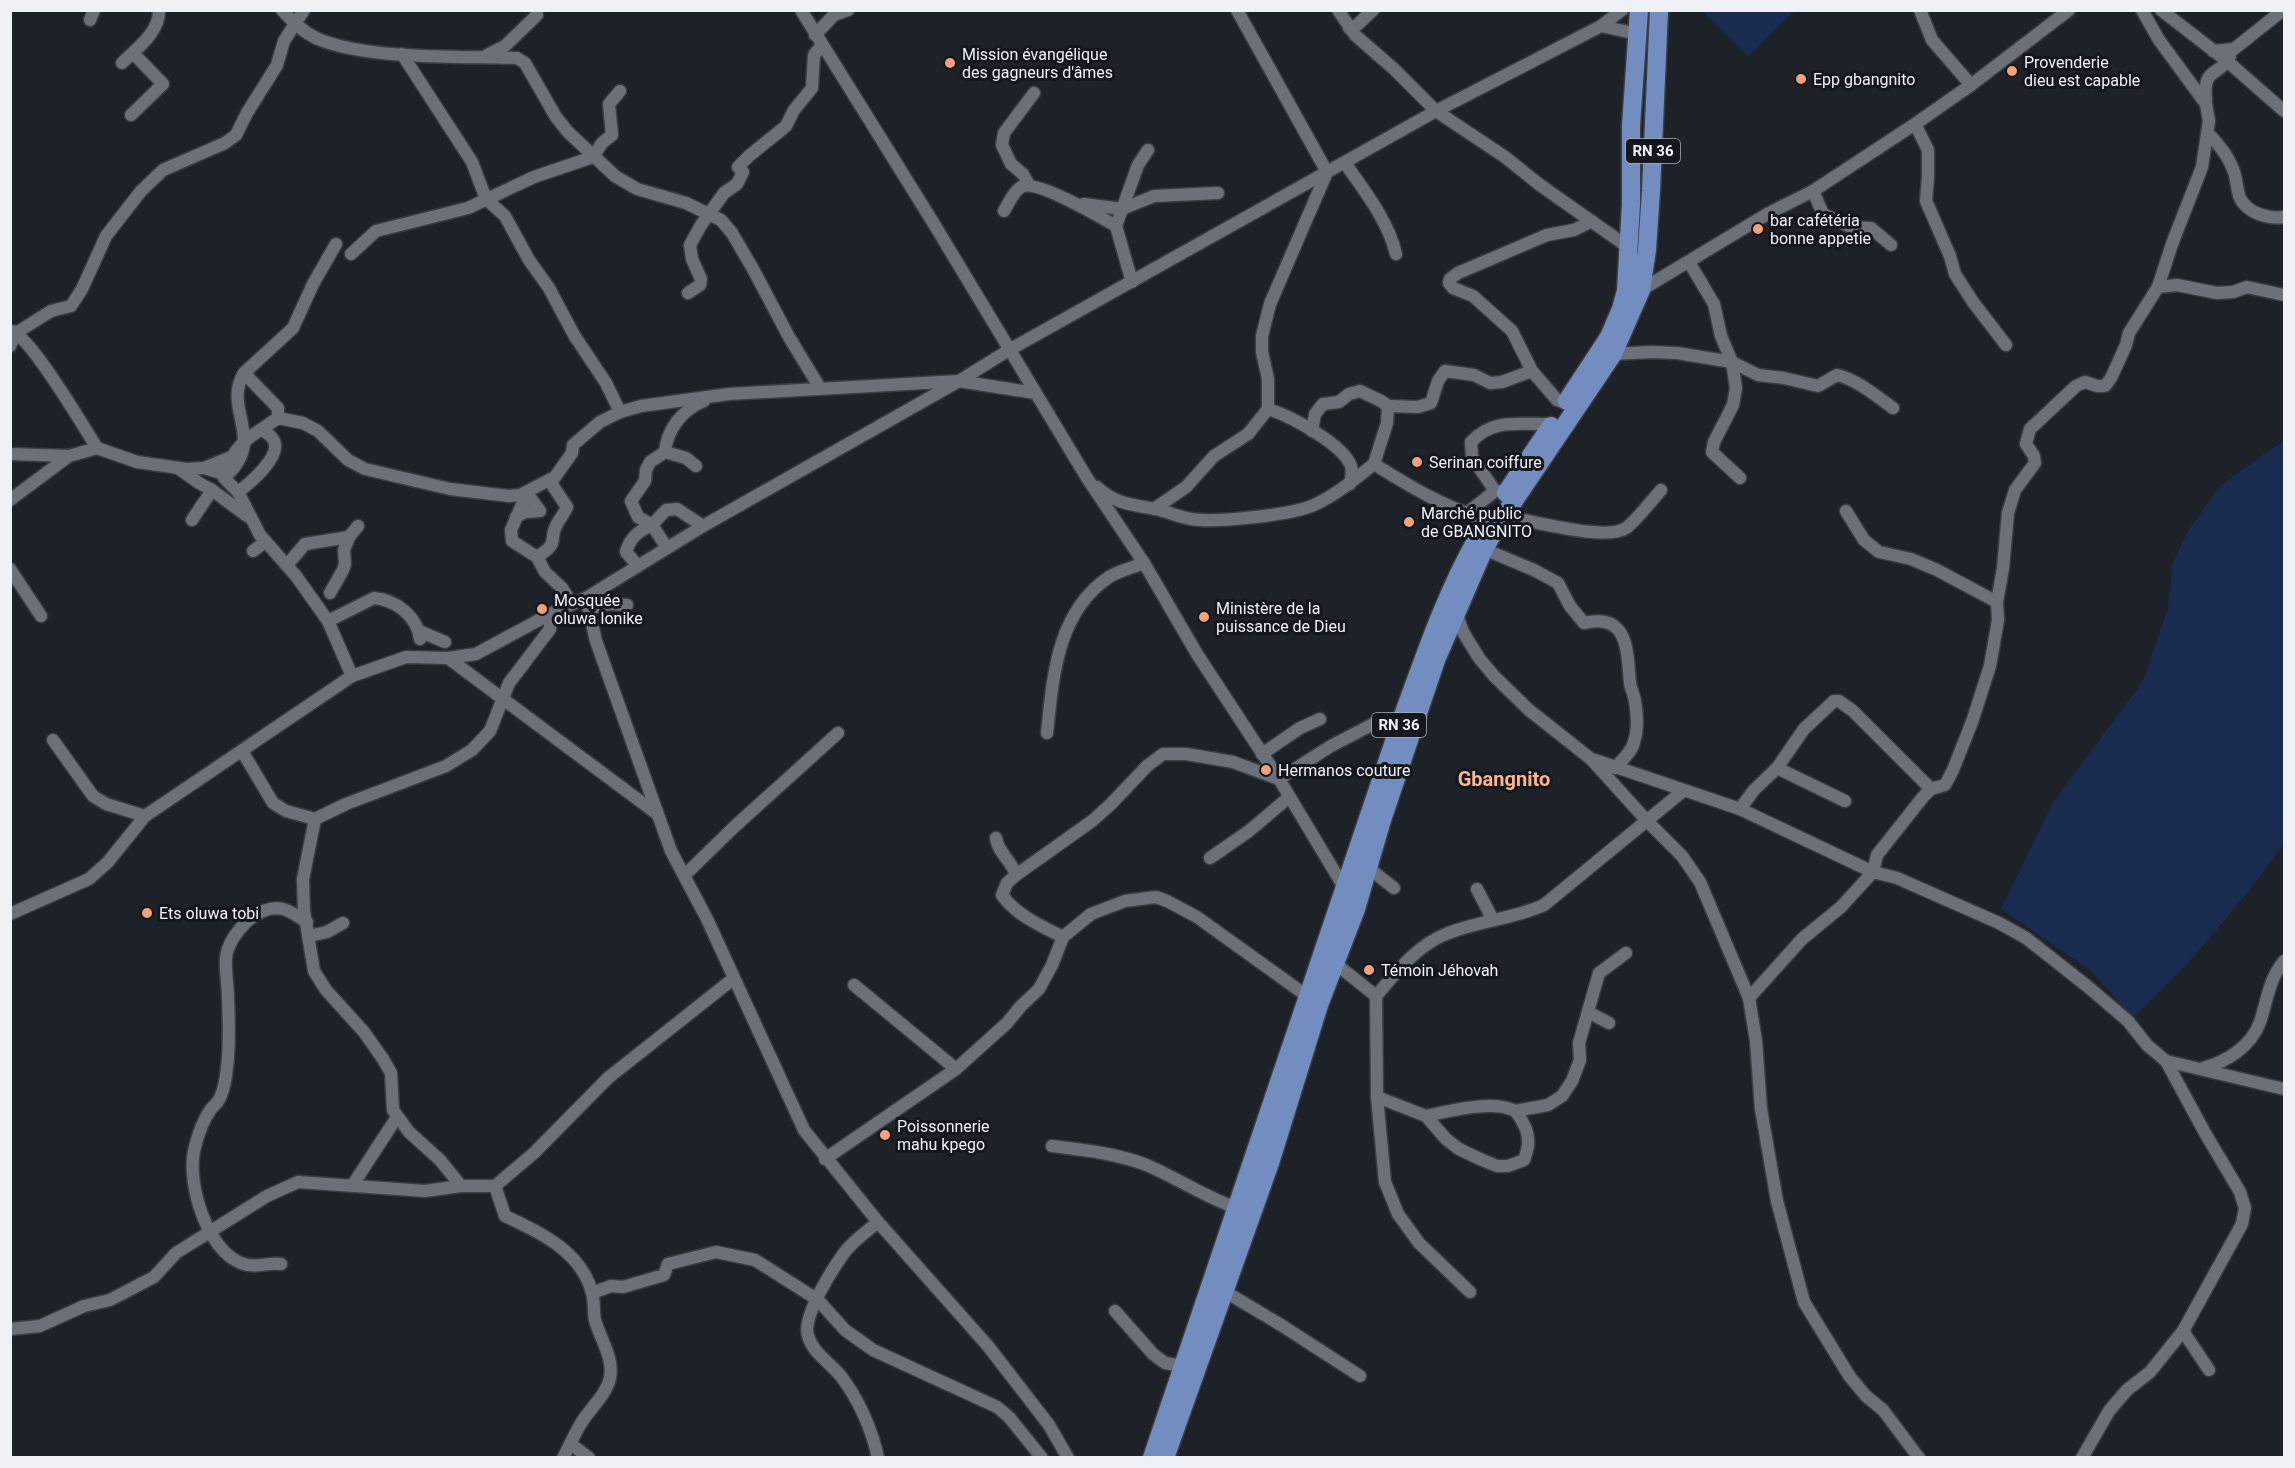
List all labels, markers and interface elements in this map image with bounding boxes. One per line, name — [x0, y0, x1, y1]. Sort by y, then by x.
place label: Mission évangélique des gagneurs d'âmes — [962, 45, 1113, 82]
place label: Provenderie dieu est capable — [2024, 53, 2140, 90]
marker: Mission évangélique des gagneurs d'âmes — [943, 56, 957, 70]
marker: Provenderie dieu est capable — [2005, 64, 2019, 78]
place label: Epp gbangnito — [1813, 70, 1915, 89]
marker: Epp gbangnito — [1794, 72, 1808, 86]
road number: RN 36 — [1626, 139, 1680, 163]
place label: bar cafétéria bonne appetie — [1770, 211, 1871, 248]
marker: bar cafétéria bonne appetie — [1751, 222, 1765, 236]
place label: Serinan coiffure — [1429, 453, 1542, 472]
marker: Serinan coiffure — [1410, 455, 1424, 469]
place label: Marché public de GBANGNITO — [1421, 504, 1532, 541]
marker: Marché public de GBANGNITO — [1402, 515, 1416, 529]
place label: Mosquée oluwa lonike — [554, 591, 643, 628]
place label: Ministère de la puissance de Dieu — [1216, 599, 1346, 636]
marker: Mosquée oluwa lonike — [535, 602, 549, 616]
marker: Ministère de la puissance de Dieu — [1197, 610, 1211, 624]
road number: RN 36 — [1372, 713, 1426, 737]
place label: Hermanos couture — [1278, 761, 1410, 780]
marker: Hermanos couture — [1259, 763, 1273, 777]
district label: Gbangnito — [1458, 767, 1550, 791]
place label: Ets oluwa tobi — [159, 904, 259, 923]
marker: Ets oluwa tobi — [140, 906, 154, 920]
place label: Témoin Jéhovah — [1381, 961, 1498, 980]
marker: Témoin Jéhovah — [1362, 963, 1376, 977]
place label: Poissonnerie mahu kpego — [897, 1117, 990, 1154]
marker: Poissonnerie mahu kpego — [878, 1128, 892, 1142]

